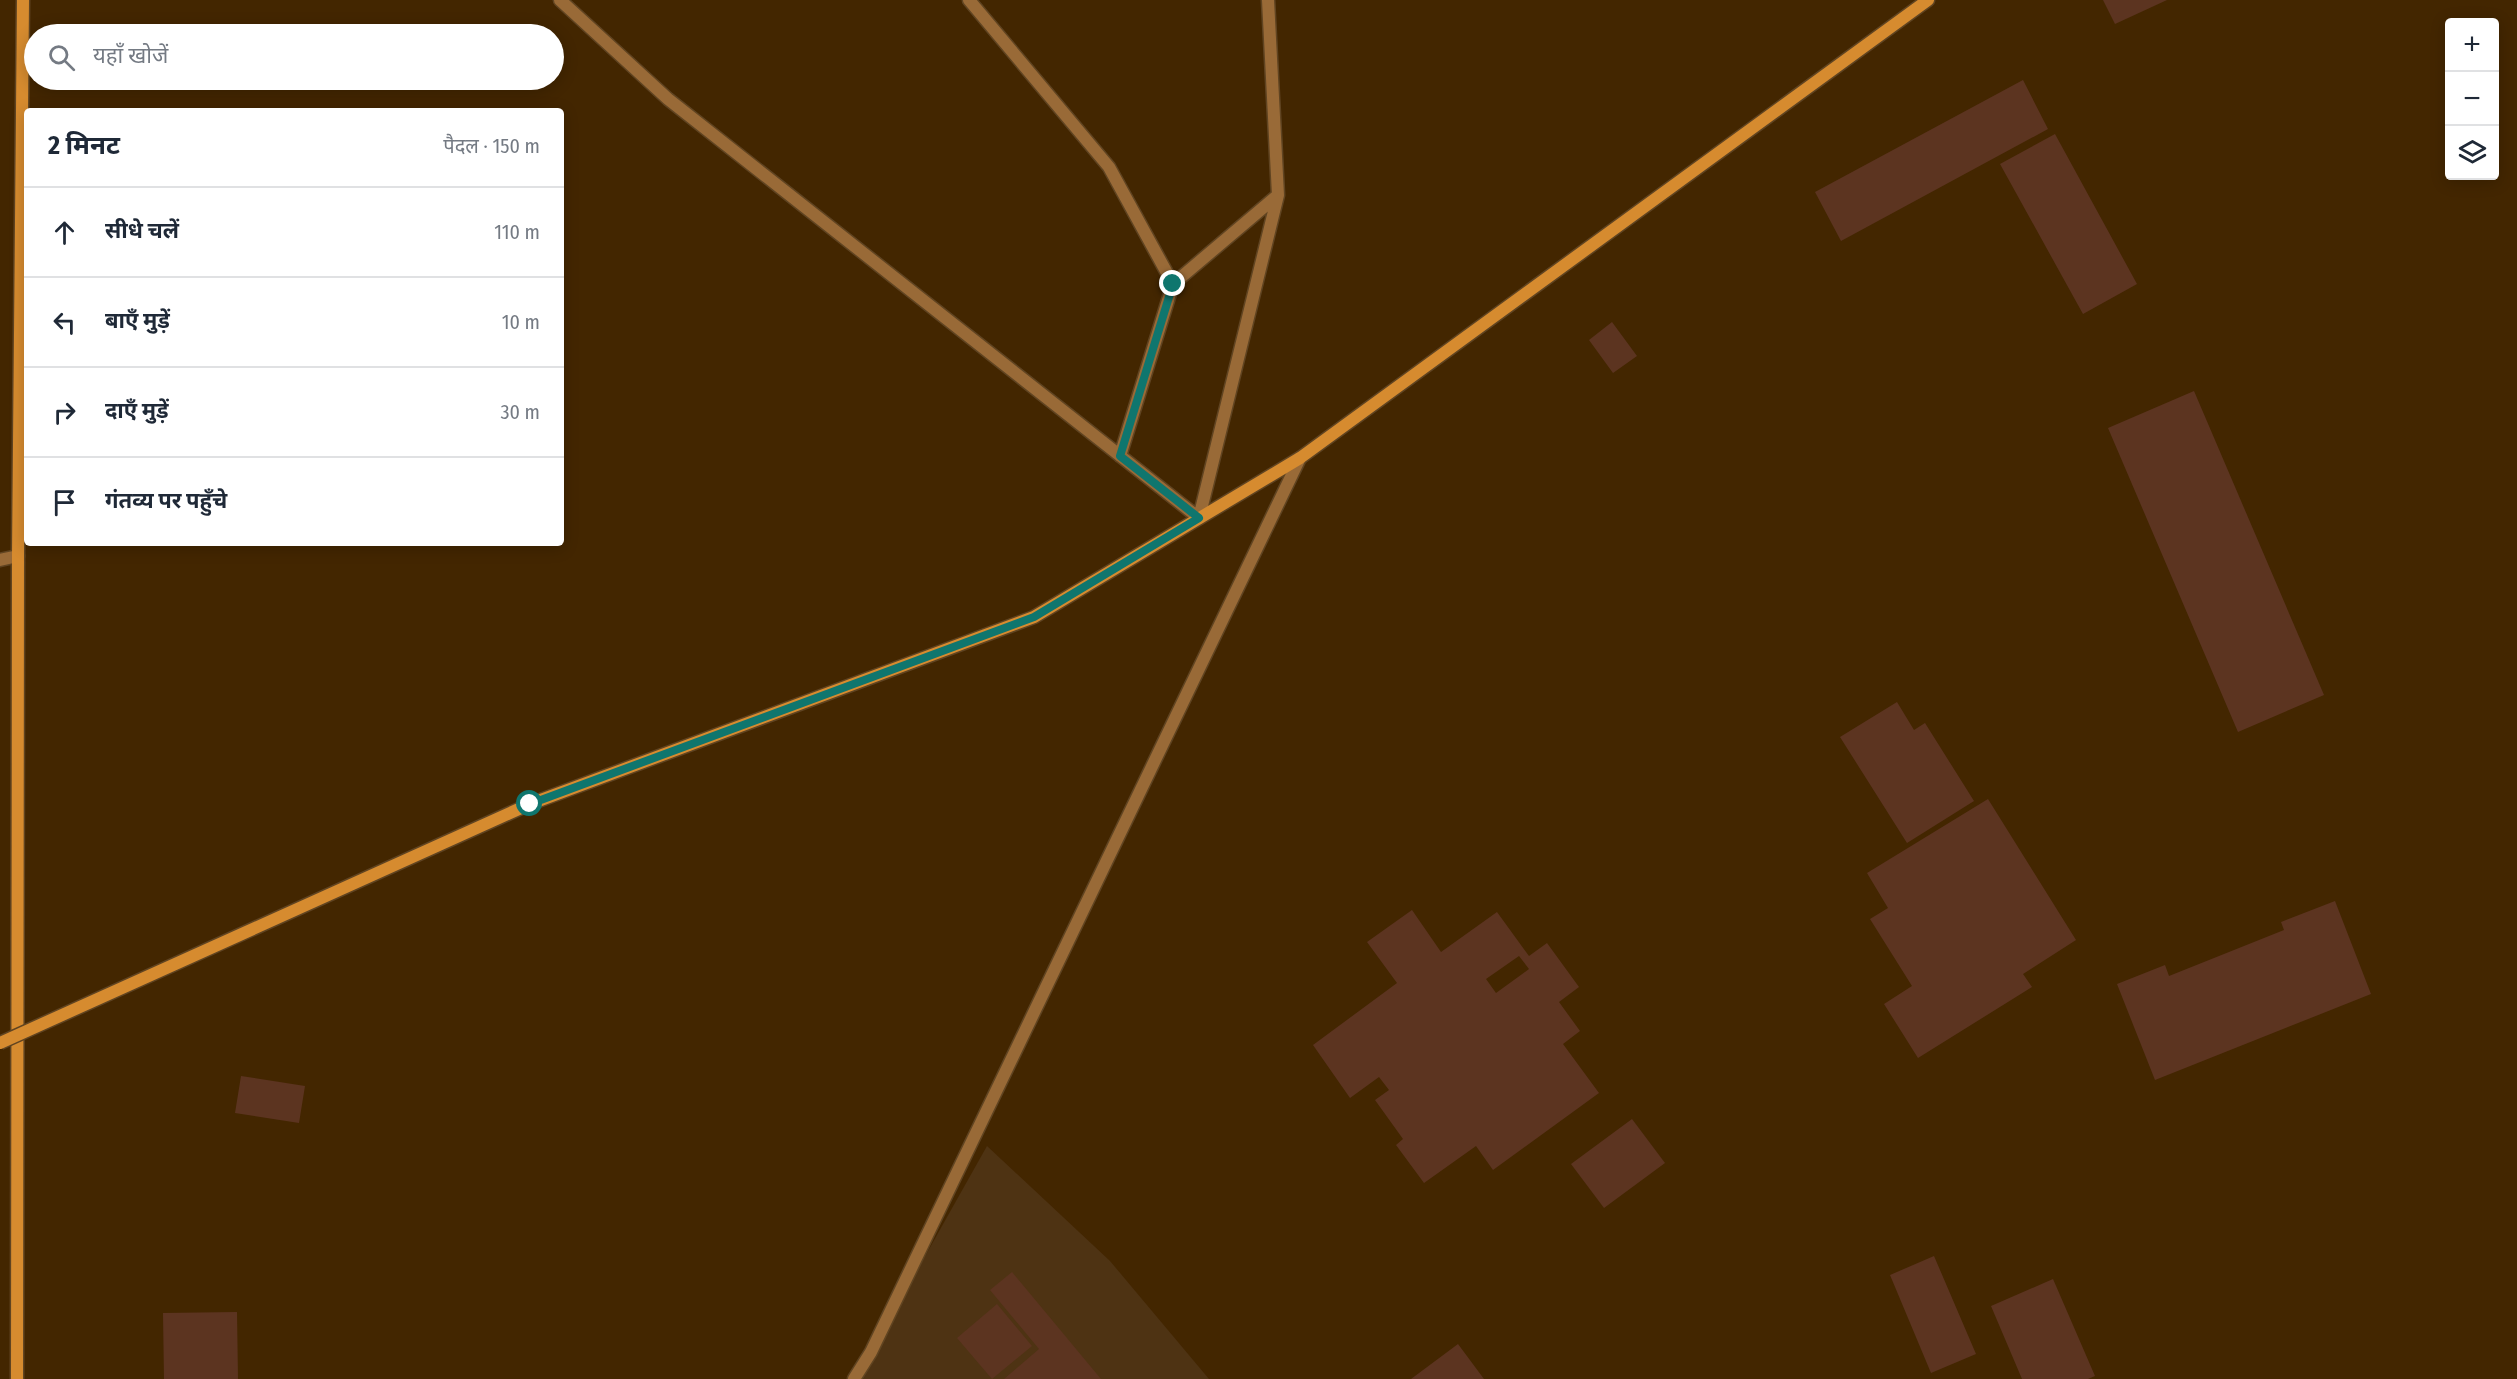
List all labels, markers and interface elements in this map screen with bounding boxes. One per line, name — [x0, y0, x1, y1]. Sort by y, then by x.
map controls — [2445, 18, 2499, 180]
button: + — [2445, 18, 2499, 72]
search box — [24, 24, 564, 90]
icon: search — [45, 41, 78, 74]
text: यहाँ खोजें — [93, 42, 168, 69]
button: − — [2445, 72, 2499, 126]
button: layers — [2445, 126, 2499, 180]
text: 2 मिनट — [48, 130, 120, 161]
text: पैदल · 150 m — [443, 134, 540, 158]
icon: ahead — [48, 216, 81, 249]
text: सीधे चलें — [105, 217, 179, 244]
text: 110 m — [494, 220, 540, 244]
route end — [1159, 270, 1185, 296]
icon: left — [48, 306, 81, 339]
text: बाएँ मुड़ें — [105, 307, 170, 334]
text: 10 m — [502, 310, 540, 334]
icon: right — [48, 396, 81, 429]
text: दाएँ मुड़ें — [105, 397, 169, 424]
text: 30 m — [500, 400, 540, 424]
icon: arrive — [48, 486, 81, 519]
text: गंतव्य पर पहुँचे — [105, 487, 227, 514]
route start — [516, 790, 542, 816]

